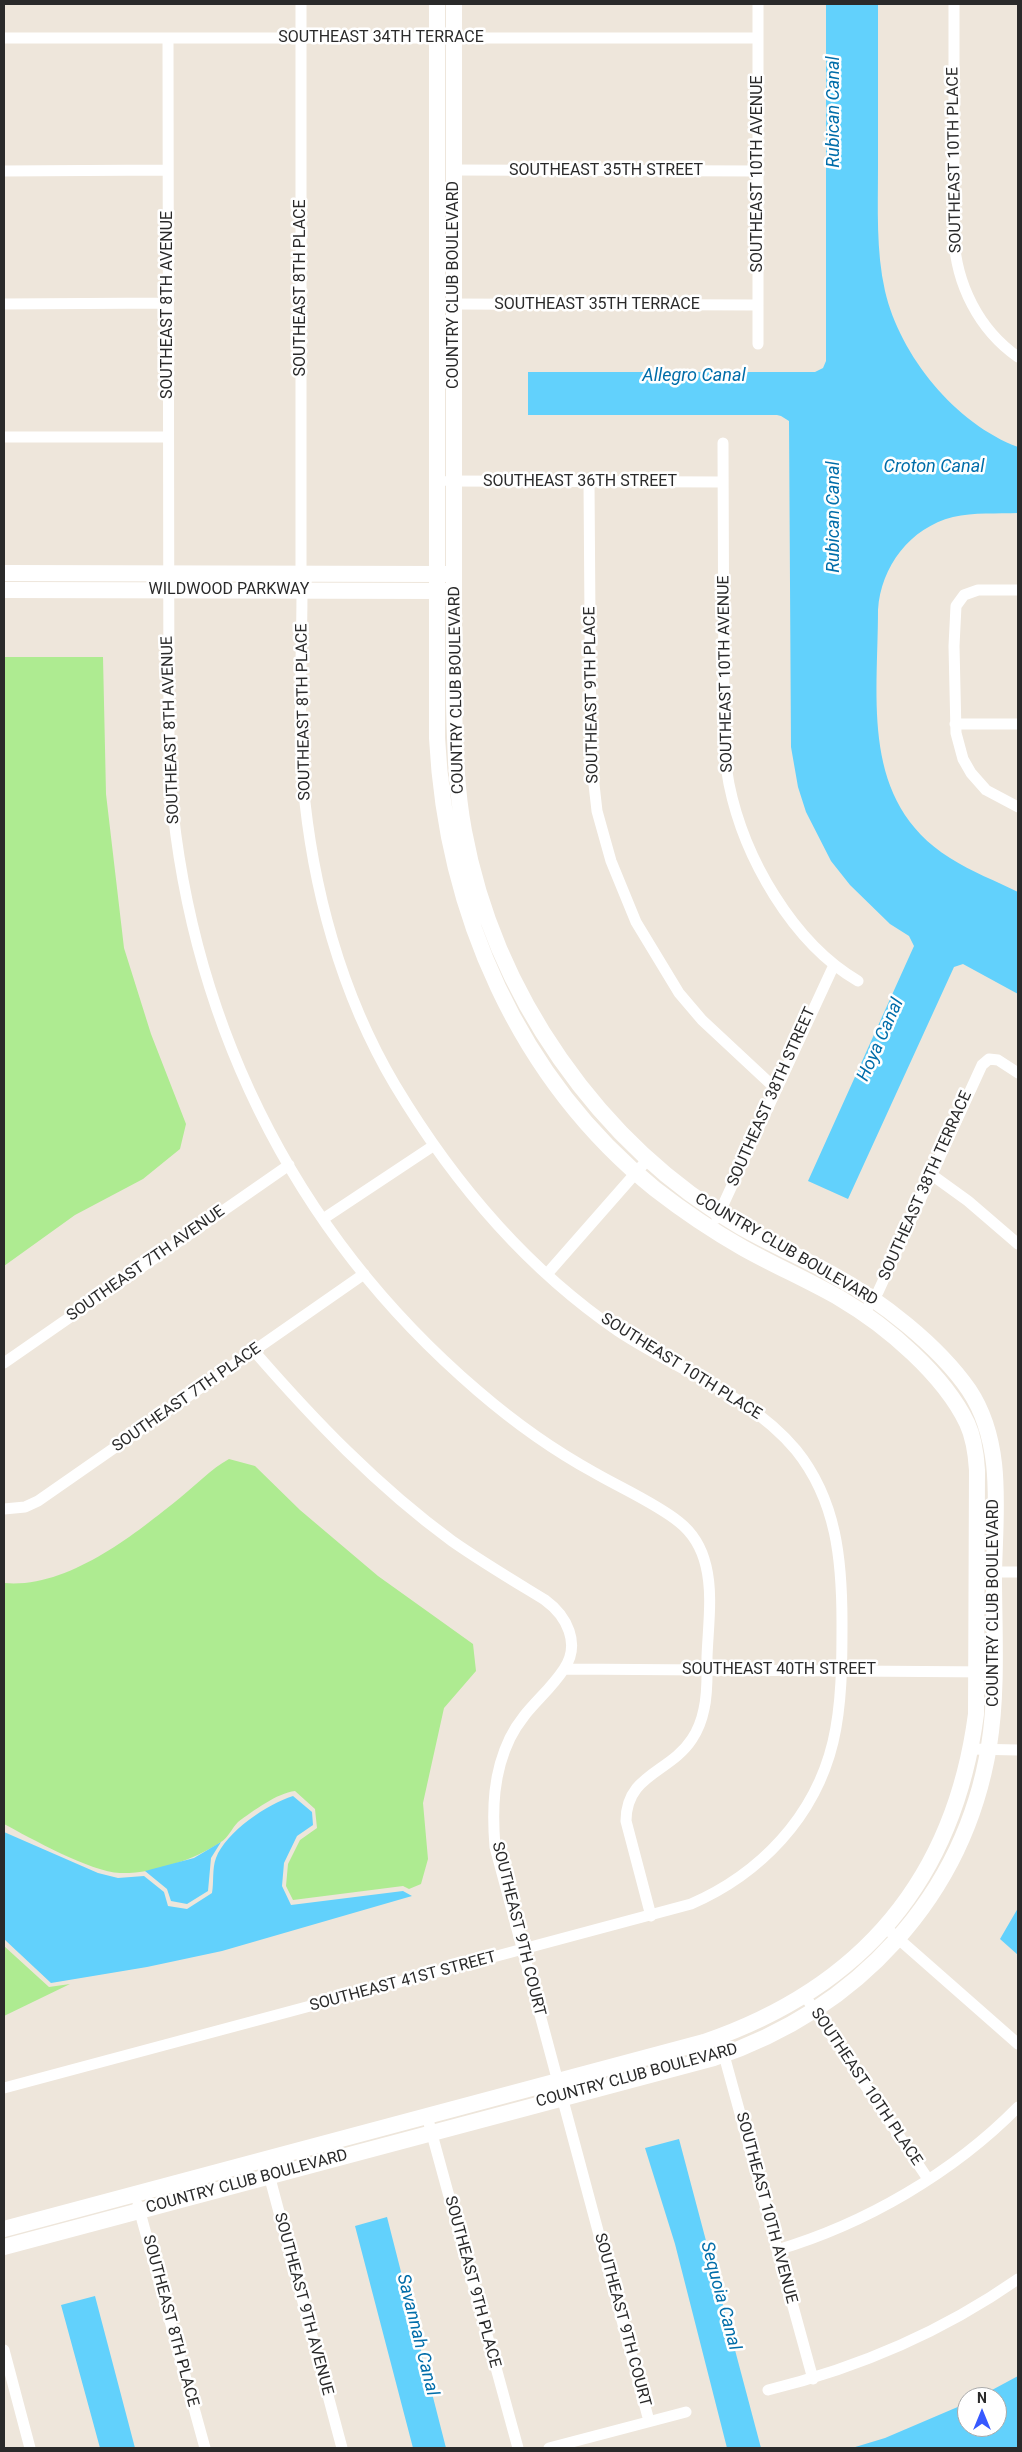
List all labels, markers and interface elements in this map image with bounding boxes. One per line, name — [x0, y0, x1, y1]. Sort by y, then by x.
street label: SOUTHEAST 34TH TERRACE — [278, 28, 484, 48]
water label: Rubican Canal — [823, 56, 845, 168]
street label: SOUTHEAST 10TH PLACE — [944, 67, 966, 253]
street label: SOUTHEAST 10TH AVENUE — [748, 75, 768, 273]
street label: SOUTHEAST 35TH STREET — [509, 161, 703, 181]
street label: COUNTRY CLUB BOULEVARD — [444, 181, 464, 389]
street label: SOUTHEAST 8TH PLACE — [291, 199, 311, 377]
street label: SOUTHEAST 8TH AVENUE — [158, 211, 178, 399]
street label: SOUTHEAST 35TH TERRACE — [494, 295, 700, 315]
water label: Allegro Canal — [642, 365, 746, 387]
water label: Croton Canal — [884, 456, 984, 478]
water label: Rubican Canal — [823, 461, 845, 573]
street label: SOUTHEAST 36TH STREET — [483, 472, 677, 492]
street label: SOUTHEAST 10TH AVENUE — [715, 575, 737, 773]
street label: WILDWOOD PARKWAY — [149, 580, 309, 600]
street label: COUNTRY CLUB BOULEVARD — [446, 586, 468, 794]
street label: SOUTHEAST 9TH PLACE — [581, 606, 603, 784]
street label: SOUTHEAST 8TH PLACE — [293, 623, 315, 801]
street label: SOUTHEAST 8TH AVENUE — [158, 636, 184, 824]
water label: Hoya Canal — [853, 995, 909, 1085]
street label: SOUTHEAST 38TH STREET — [724, 1004, 820, 1190]
street label: SOUTHEAST 38TH TERRACE — [875, 1088, 977, 1284]
street label: COUNTRY CLUB BOULEVARD — [691, 1190, 881, 1310]
street label: SOUTHEAST 7TH AVENUE — [63, 1202, 229, 1326]
street label: SOUTHEAST 10TH PLACE — [597, 1310, 765, 1424]
street label: SOUTHEAST 7TH PLACE — [109, 1339, 265, 1457]
street label: COUNTRY CLUB BOULEVARD — [984, 1499, 1004, 1707]
street label: SOUTHEAST 40TH STREET — [682, 1660, 876, 1680]
street label: SOUTHEAST 9TH COURT — [487, 1840, 549, 2018]
street label: SOUTHEAST 41ST STREET — [308, 1948, 498, 2016]
street label: SOUTHEAST 10TH PLACE — [806, 2005, 926, 2169]
street label: COUNTRY CLUB BOULEVARD — [534, 2040, 740, 2112]
street label: SOUTHEAST 10TH AVENUE — [731, 2110, 801, 2306]
street label: COUNTRY CLUB BOULEVARD — [144, 2146, 350, 2218]
street label: SOUTHEAST 9TH PLACE — [440, 2194, 504, 2370]
street label: SOUTHEAST 9TH AVENUE — [269, 2211, 337, 2397]
street label: SOUTHEAST 9TH COURT — [590, 2231, 654, 2409]
street label: SOUTHEAST 8TH PLACE — [138, 2233, 202, 2409]
water label: Sequoia Canal — [695, 2239, 745, 2353]
water label: Savannah Canal — [391, 2272, 443, 2398]
north arrow — [957, 2387, 1007, 2437]
text: N — [977, 2390, 987, 2406]

